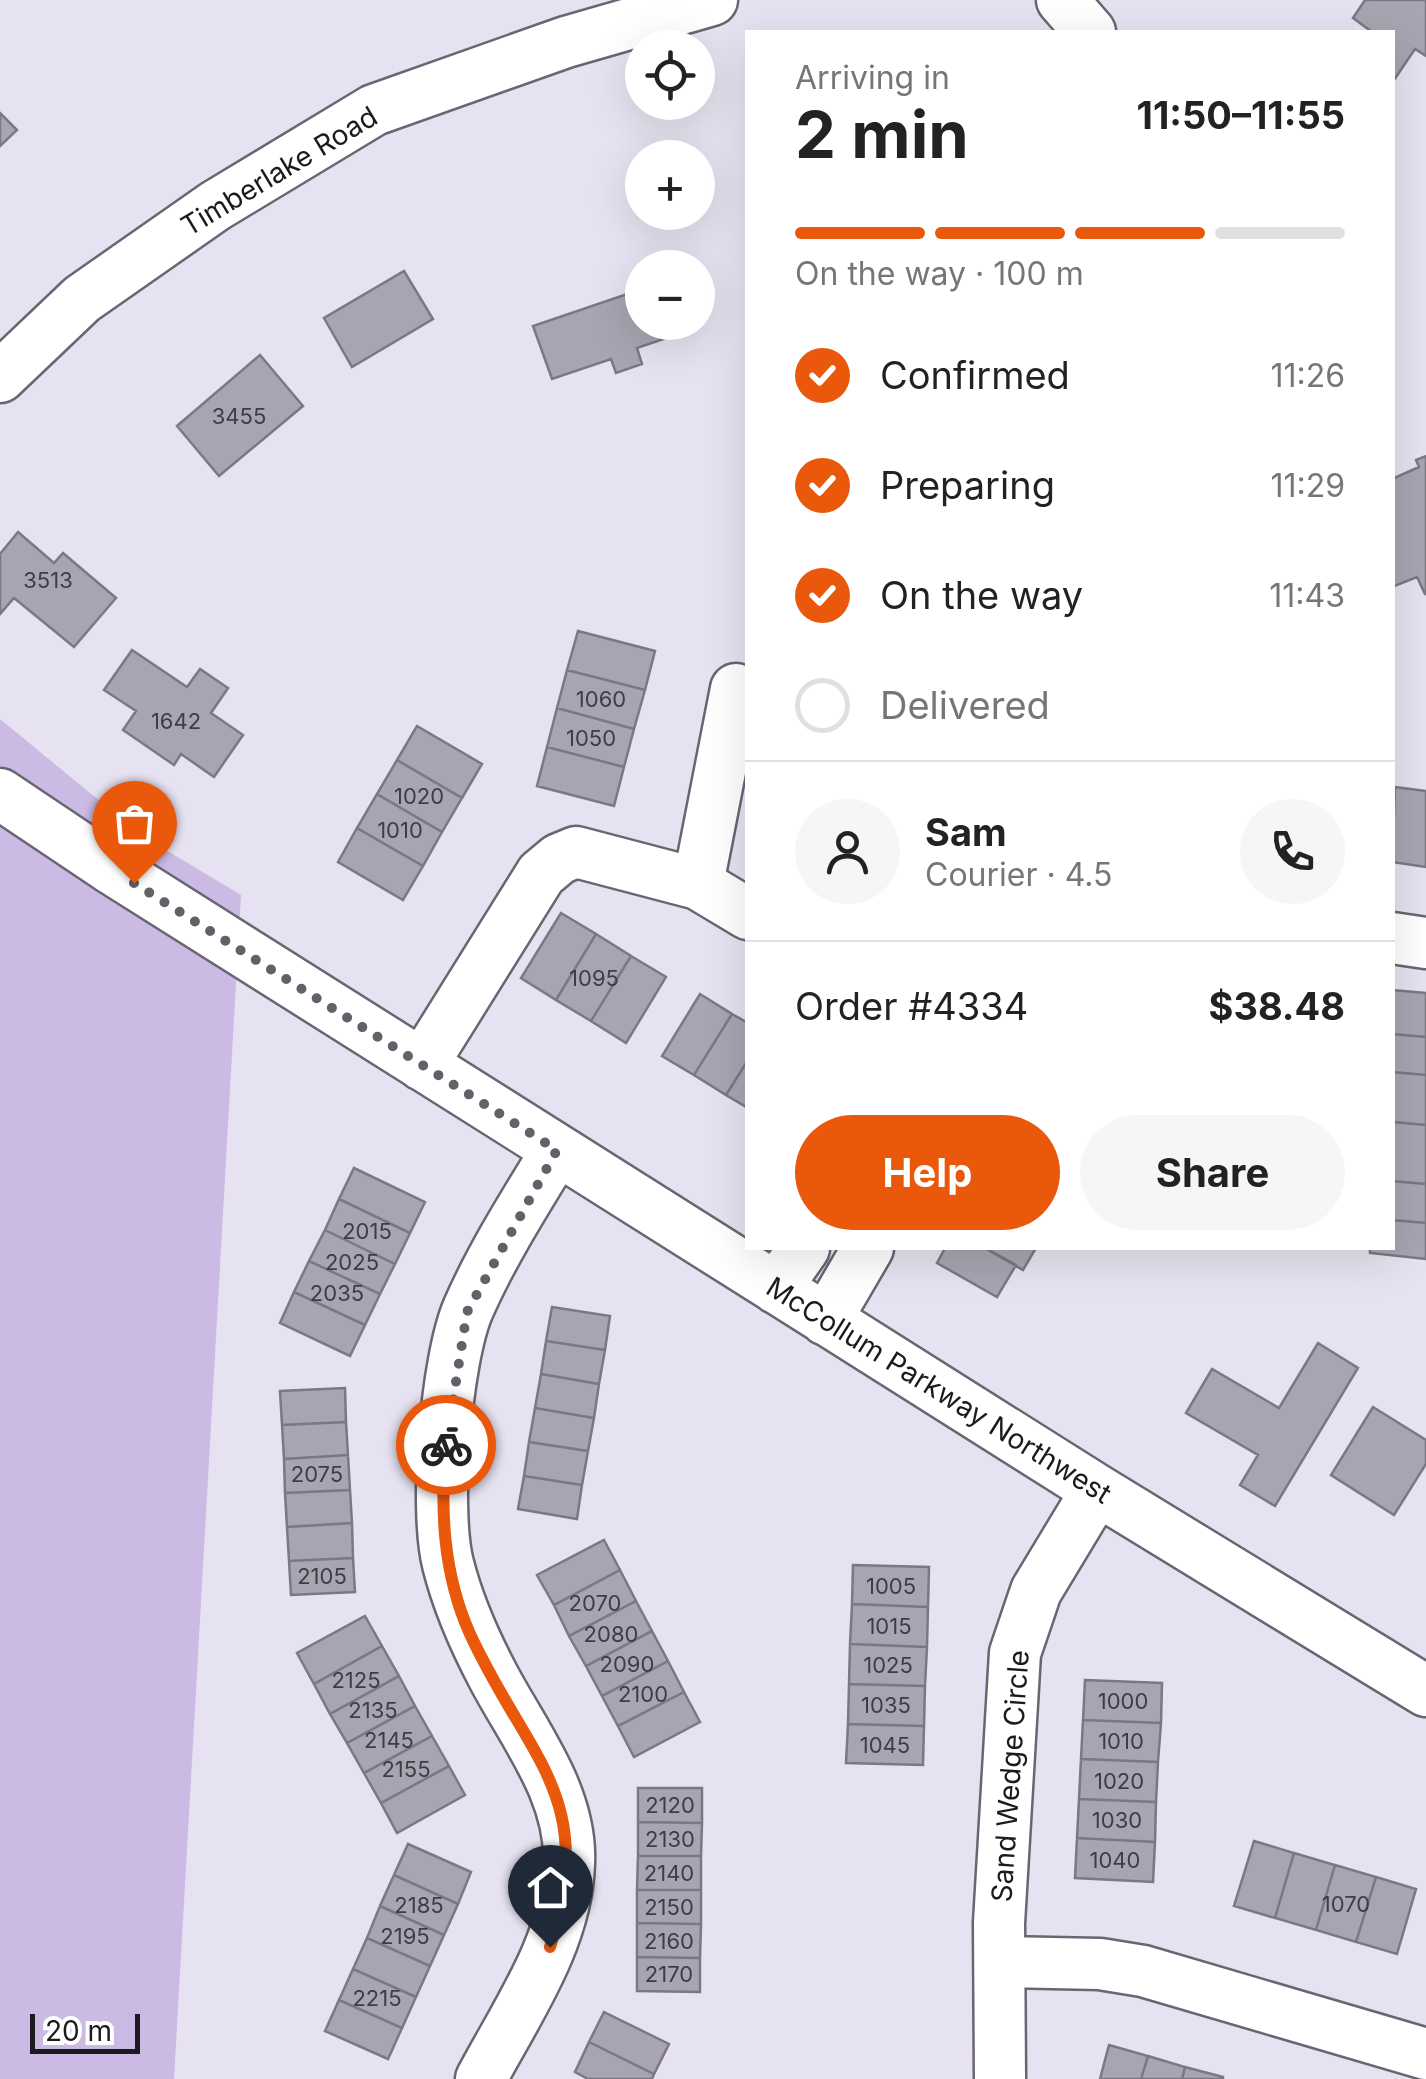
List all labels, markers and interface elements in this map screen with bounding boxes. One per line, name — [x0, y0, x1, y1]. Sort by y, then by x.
map controls — [625, 30, 715, 340]
button: locate — [625, 30, 715, 120]
text: Arriving in — [795, 58, 950, 97]
text: 11:50–11:55 — [1137, 92, 1345, 138]
text: 2 min — [795, 95, 969, 174]
street label: Timberlake Road — [175, 99, 383, 243]
button: + — [625, 140, 715, 230]
button: − — [625, 250, 715, 340]
text: On the way · 100 m — [795, 254, 1084, 293]
icon: check — [795, 348, 850, 403]
text: Confirmed — [880, 352, 1070, 398]
text: 11:26 — [1270, 356, 1345, 395]
house number: 3455 — [212, 403, 266, 429]
icon: check — [795, 458, 850, 513]
text: Preparing — [880, 462, 1055, 508]
text: 11:29 — [1270, 466, 1345, 505]
house number: 3513 — [23, 567, 73, 593]
icon: check — [795, 568, 850, 623]
text: On the way — [880, 572, 1083, 618]
text: 11:43 — [1269, 576, 1345, 615]
text: Delivered — [880, 682, 1050, 728]
house number: 1060 — [576, 686, 626, 712]
house number: 1642 — [151, 708, 201, 734]
house number: 1050 — [566, 725, 616, 751]
pin — [92, 781, 177, 884]
house number: 1020 — [394, 783, 444, 809]
icon: bag — [107, 796, 162, 851]
button: person — [795, 799, 900, 904]
button: phone — [1240, 799, 1345, 904]
text: Sam — [925, 809, 1007, 855]
house number: 1010 — [377, 817, 423, 843]
text: Courier · 4.5 — [925, 855, 1113, 894]
house number: 1095 — [569, 965, 619, 991]
text: Order #4334 — [795, 983, 1028, 1029]
text: $38.48 — [1209, 983, 1345, 1029]
button: Help — [795, 1115, 1060, 1230]
button: Share — [1080, 1115, 1345, 1230]
house number: 2015 — [342, 1218, 392, 1244]
house number: 2025 — [325, 1249, 379, 1275]
street label: McCollum Parkway Northwest — [760, 1270, 1118, 1510]
house number: 2035 — [310, 1280, 364, 1306]
courier — [396, 1395, 496, 1495]
icon: bike — [419, 1418, 474, 1473]
house number: 2075 — [291, 1461, 343, 1487]
house number: 2105 — [297, 1563, 347, 1589]
house number: 1005 — [866, 1573, 916, 1599]
house number: 2070 — [569, 1590, 621, 1616]
house number: 1015 — [866, 1613, 912, 1639]
house number: 2080 — [584, 1621, 638, 1647]
street label: Sand Wedge Circle — [984, 1649, 1036, 1903]
house number: 2090 — [600, 1651, 654, 1677]
house number: 1025 — [863, 1652, 913, 1678]
house number: 2125 — [331, 1667, 381, 1693]
house number: 2100 — [618, 1681, 668, 1707]
house number: 1000 — [1098, 1688, 1148, 1714]
house number: 1035 — [861, 1692, 911, 1718]
house number: 2135 — [348, 1697, 398, 1723]
house number: 2145 — [364, 1727, 414, 1753]
house number: 1010 — [1098, 1728, 1144, 1754]
house number: 1045 — [860, 1732, 910, 1758]
house number: 2155 — [381, 1756, 431, 1782]
house number: 1020 — [1094, 1768, 1144, 1794]
house number: 2120 — [645, 1792, 695, 1818]
house number: 1030 — [1092, 1807, 1142, 1833]
house number: 2130 — [645, 1826, 695, 1852]
pin — [508, 1845, 593, 1948]
house number: 1040 — [1090, 1847, 1140, 1873]
icon: home — [523, 1860, 578, 1915]
house number: 2140 — [644, 1860, 694, 1886]
house number: 1070 — [1322, 1891, 1370, 1917]
house number: 2185 — [394, 1892, 444, 1918]
house number: 2150 — [644, 1894, 694, 1920]
house number: 2195 — [380, 1923, 430, 1949]
house number: 2160 — [644, 1928, 694, 1954]
house number: 2170 — [645, 1961, 693, 1987]
house number: 2215 — [352, 1985, 402, 2011]
scale bar — [30, 2009, 140, 2054]
text: 20 m — [45, 2014, 112, 2048]

